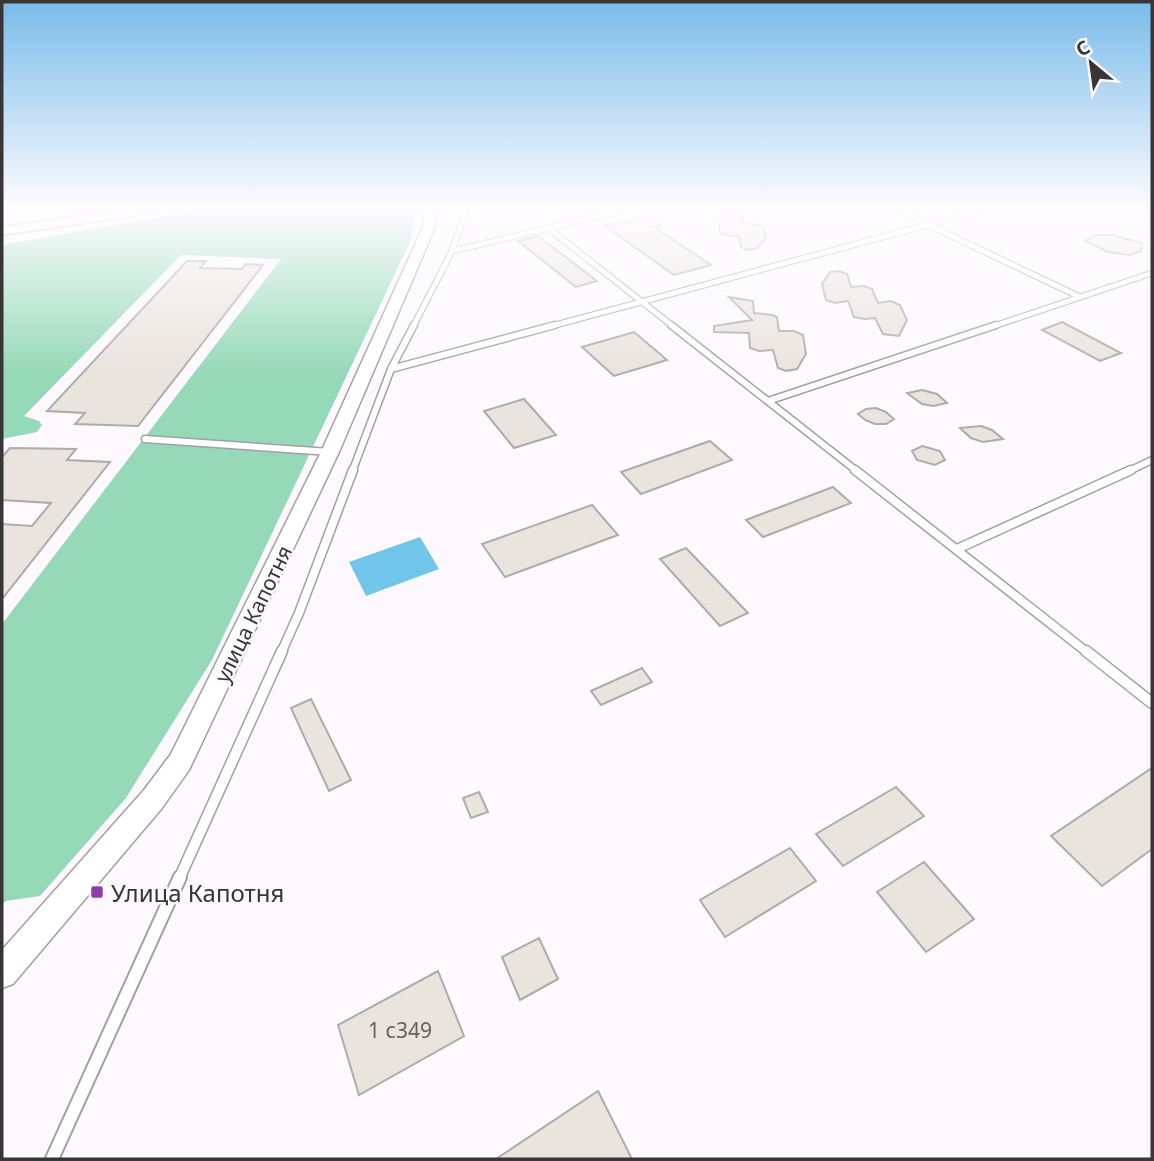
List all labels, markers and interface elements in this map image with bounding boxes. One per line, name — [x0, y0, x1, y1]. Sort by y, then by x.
north arrow — [1056, 28, 1126, 98]
text: С — [1071, 34, 1094, 62]
street label: улица Капотня — [208, 541, 298, 687]
place label: Улица Капотня — [111, 876, 284, 909]
marker: Улица Капотня — [89, 884, 105, 900]
house number: 1 с349 — [368, 1016, 432, 1044]

